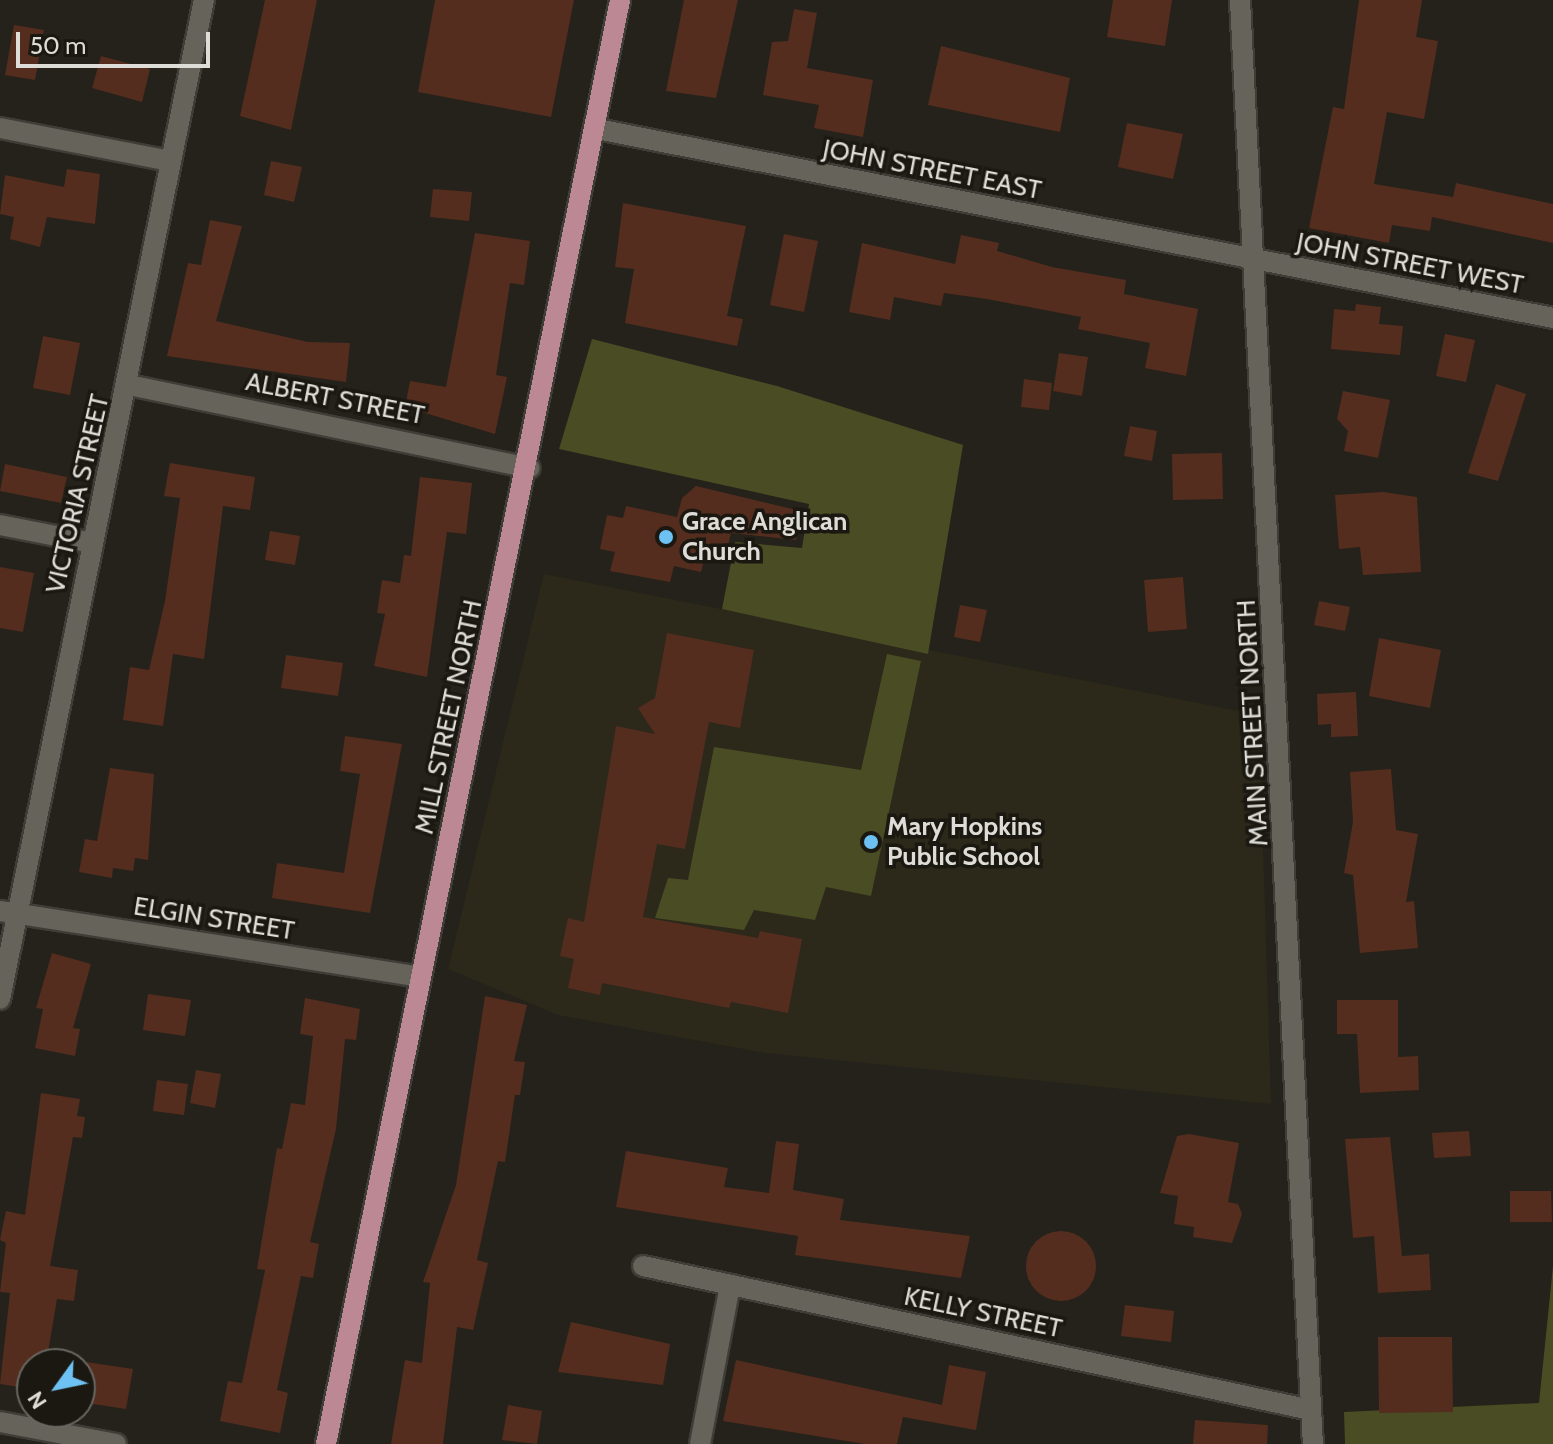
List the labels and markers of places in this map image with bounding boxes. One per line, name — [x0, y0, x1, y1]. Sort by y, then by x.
place label: Grace Anglican Church — [682, 506, 847, 568]
marker: Grace Anglican Church — [657, 528, 675, 546]
place label: Mary Hopkins Public School — [887, 811, 1042, 872]
marker: Mary Hopkins Public School — [862, 833, 880, 851]

